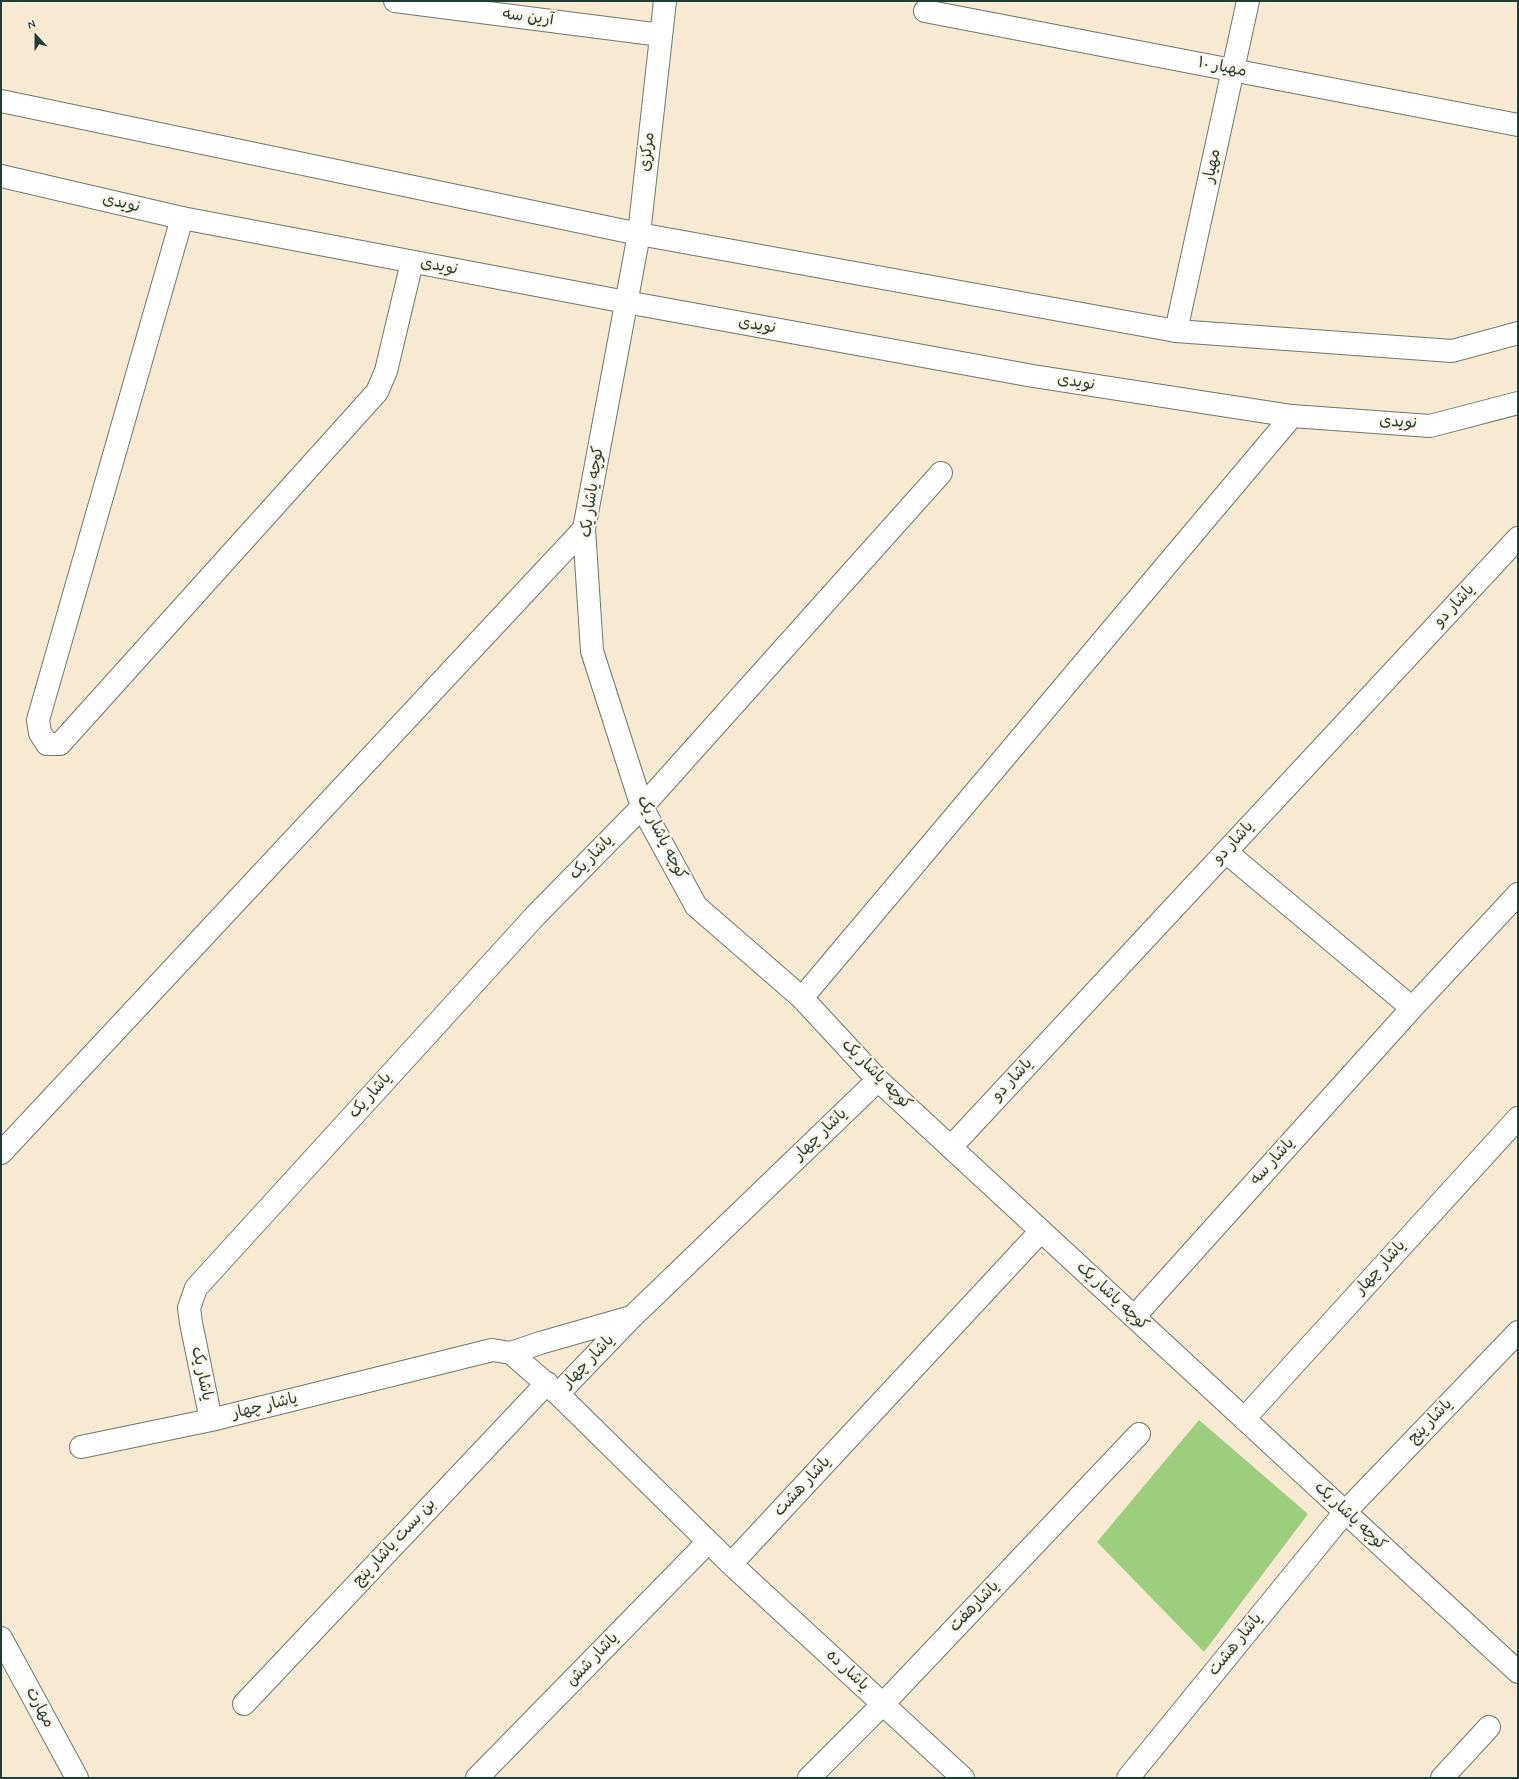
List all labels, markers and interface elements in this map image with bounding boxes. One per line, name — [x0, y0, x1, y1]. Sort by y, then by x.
street label: آرین سه — [501, 5, 555, 31]
north arrow — [16, 16, 56, 56]
text: N — [26, 17, 38, 33]
street label: مهیار ۱۰ — [1196, 54, 1248, 82]
street label: مرکزی — [636, 131, 660, 173]
street label: مهیار — [1200, 147, 1226, 185]
street label: نویدی — [100, 190, 142, 218]
street label: نویدی — [419, 254, 459, 280]
street label: نویدی — [737, 313, 777, 339]
street label: نویدی — [1056, 371, 1096, 395]
street label: نویدی — [1378, 412, 1418, 434]
street label: کوچه یاشار یک — [577, 445, 609, 539]
street label: یاشار دو — [1430, 581, 1480, 631]
street label: کوچه یاشار یک — [632, 793, 690, 883]
street label: یاشار دو — [1209, 818, 1259, 868]
street label: یاشار یک — [566, 832, 618, 884]
street label: کوچه یاشار یک — [837, 1036, 915, 1114]
street label: یاشار دو — [988, 1055, 1038, 1105]
street label: یاشار یک — [345, 1069, 397, 1123]
street label: یاشار چهار — [790, 1105, 852, 1165]
street label: یاشار سه — [1247, 1134, 1299, 1190]
street label: یاشار چهار — [1352, 1237, 1410, 1299]
street label: کوچه یاشار یک — [1072, 1259, 1152, 1335]
street label: یاشار چهار — [559, 1331, 619, 1393]
street label: یاشار یک — [186, 1345, 216, 1403]
street label: یاشار چهار — [230, 1390, 300, 1424]
street label: یاشار پنج — [1405, 1395, 1457, 1449]
street label: یاشار هشت — [770, 1453, 836, 1521]
street label: کوچه یاشار یک — [1310, 1479, 1390, 1555]
street label: بن بست یاشار پنج — [350, 1495, 440, 1591]
street label: یاشارهفت — [946, 1577, 1004, 1637]
street label: یاشار هشت — [1205, 1610, 1267, 1680]
street label: یاشار شش — [563, 1629, 623, 1691]
street label: یاشار ده — [821, 1646, 873, 1696]
street label: مهارت — [20, 1684, 58, 1732]

